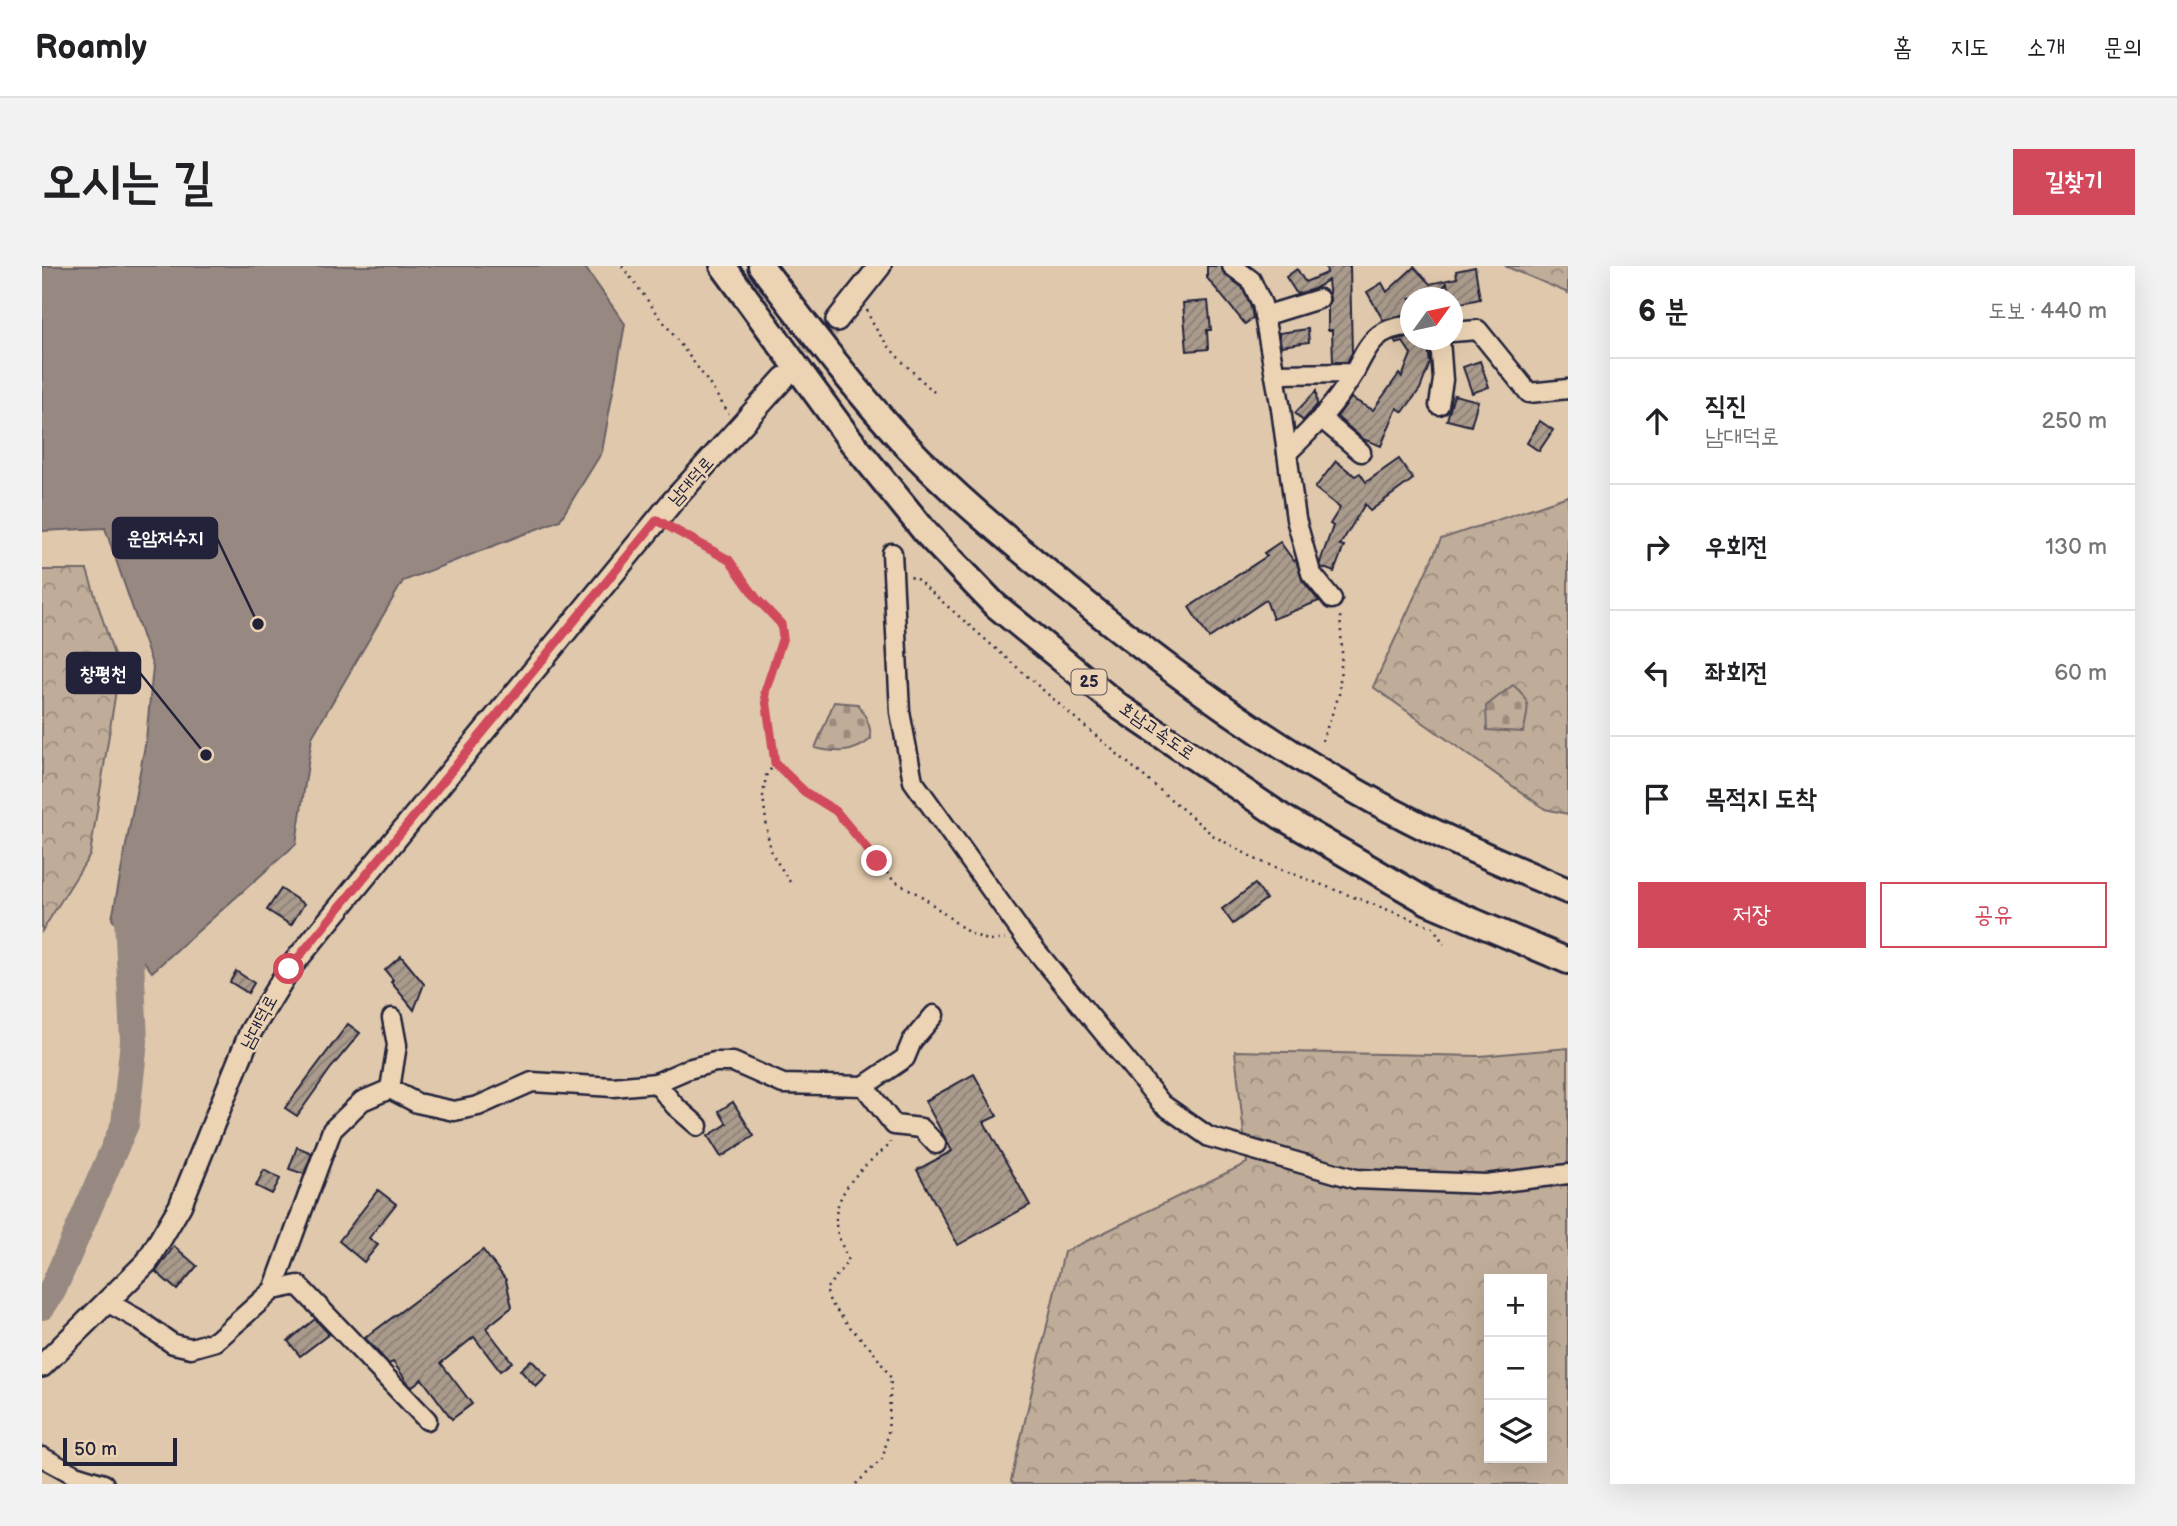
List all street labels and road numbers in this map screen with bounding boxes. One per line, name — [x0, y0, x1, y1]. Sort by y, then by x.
street label: 남대덕로 — [664, 452, 718, 510]
road number: 25 — [1072, 670, 1106, 694]
street label: 호남고속도로 — [1115, 697, 1199, 765]
street label: 남대덕로 — [236, 991, 282, 1053]

